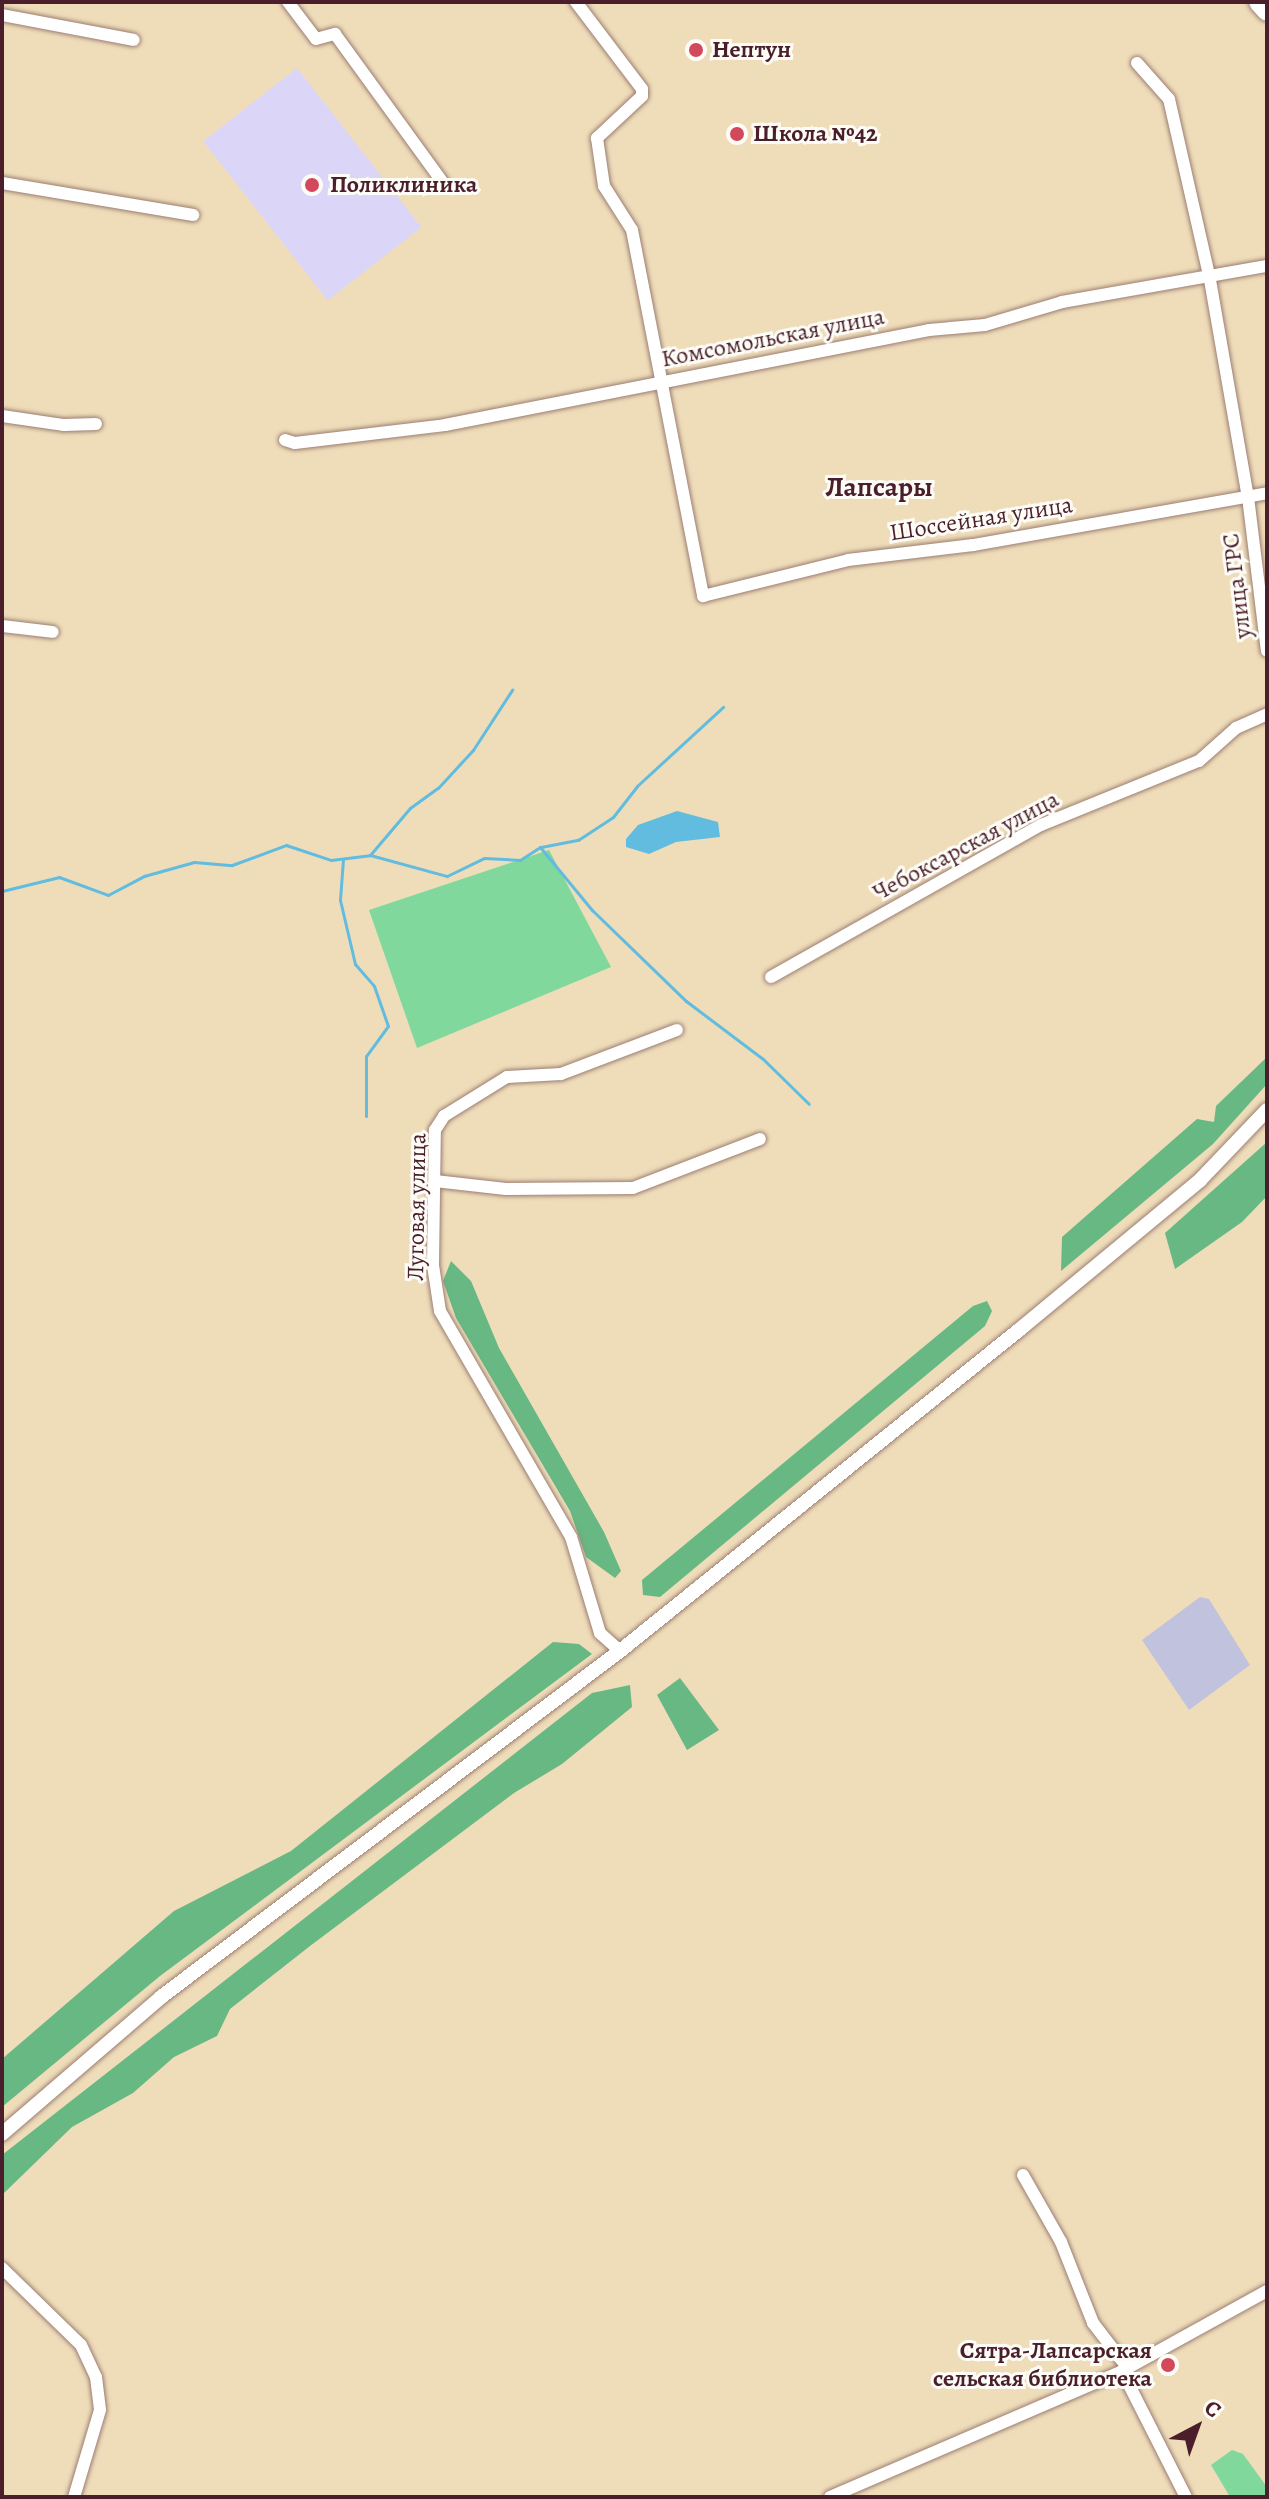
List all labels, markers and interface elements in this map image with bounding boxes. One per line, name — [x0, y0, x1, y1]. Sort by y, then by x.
place label: Нептун — [712, 36, 791, 64]
marker: Нептун — [687, 41, 705, 59]
place label: Школа №42 — [753, 120, 878, 148]
marker: Школа №42 — [728, 125, 746, 143]
place label: Поликлиника — [330, 171, 477, 199]
marker: Поликлиника — [301, 174, 323, 196]
street label: Комсомольская улица — [659, 302, 887, 374]
district label: Лапсары — [825, 470, 933, 504]
street label: Шоссейная улица — [887, 490, 1075, 548]
street label: улица ГРС — [1216, 532, 1258, 640]
street label: Чебоксарская улица — [868, 785, 1064, 907]
street label: Луговая улица — [401, 1133, 433, 1281]
place label: Сятра-Лапсарская сельская библиотека — [933, 2337, 1152, 2393]
marker: Сятра-Лапсарская сельская библиотека — [1159, 2356, 1177, 2374]
north arrow — [1157, 2387, 1237, 2467]
text: С — [1198, 2393, 1228, 2425]

